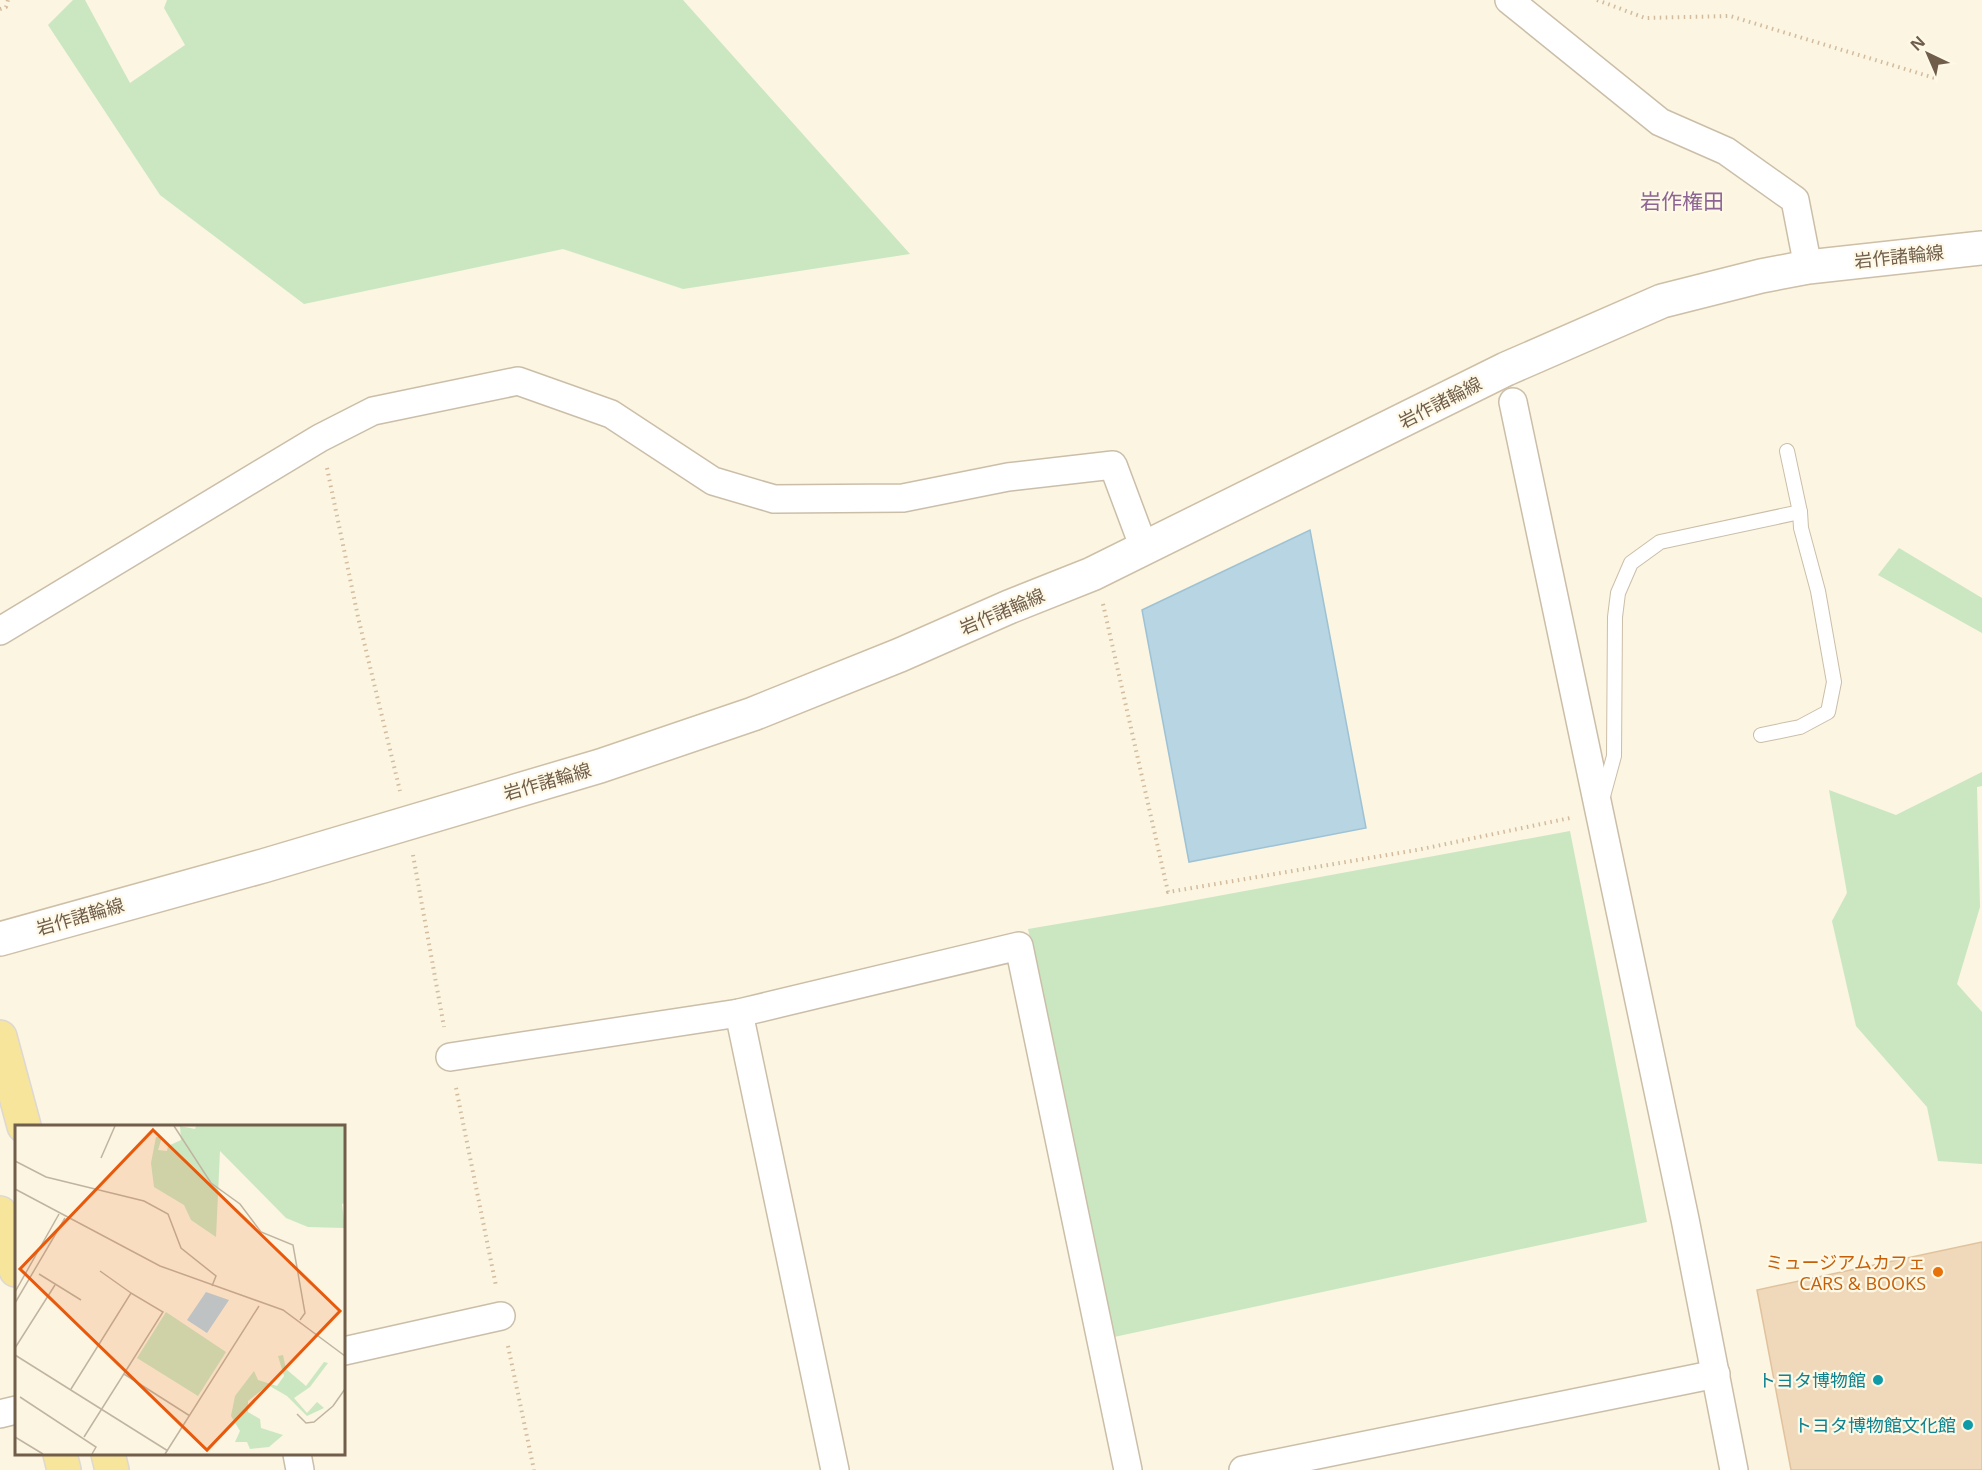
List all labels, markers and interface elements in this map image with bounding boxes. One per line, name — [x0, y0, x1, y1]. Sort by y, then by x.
north arrow — [1898, 24, 1958, 84]
text: N — [1905, 31, 1930, 56]
district label: 岩作権田 — [1640, 187, 1724, 215]
street label: 岩作諸輪線 — [1853, 239, 1945, 273]
street label: 岩作諸輪線 — [1394, 371, 1486, 433]
street label: 岩作諸輪線 — [956, 582, 1048, 640]
street label: 岩作諸輪線 — [500, 757, 594, 805]
street label: 岩作諸輪線 — [33, 892, 127, 940]
inset map — [15, 1125, 345, 1455]
place label: ミュージアムカフェ CARS & BOOKS — [1766, 1250, 1926, 1295]
marker: ミュージアムカフェ CARS & BOOKS — [1931, 1265, 1945, 1279]
place label: トヨタ博物館 — [1758, 1368, 1866, 1392]
marker: トヨタ博物館 — [1871, 1373, 1885, 1387]
place label: トヨタ博物館文化館 — [1794, 1413, 1956, 1437]
marker: トヨタ博物館文化館 — [1961, 1418, 1975, 1432]

